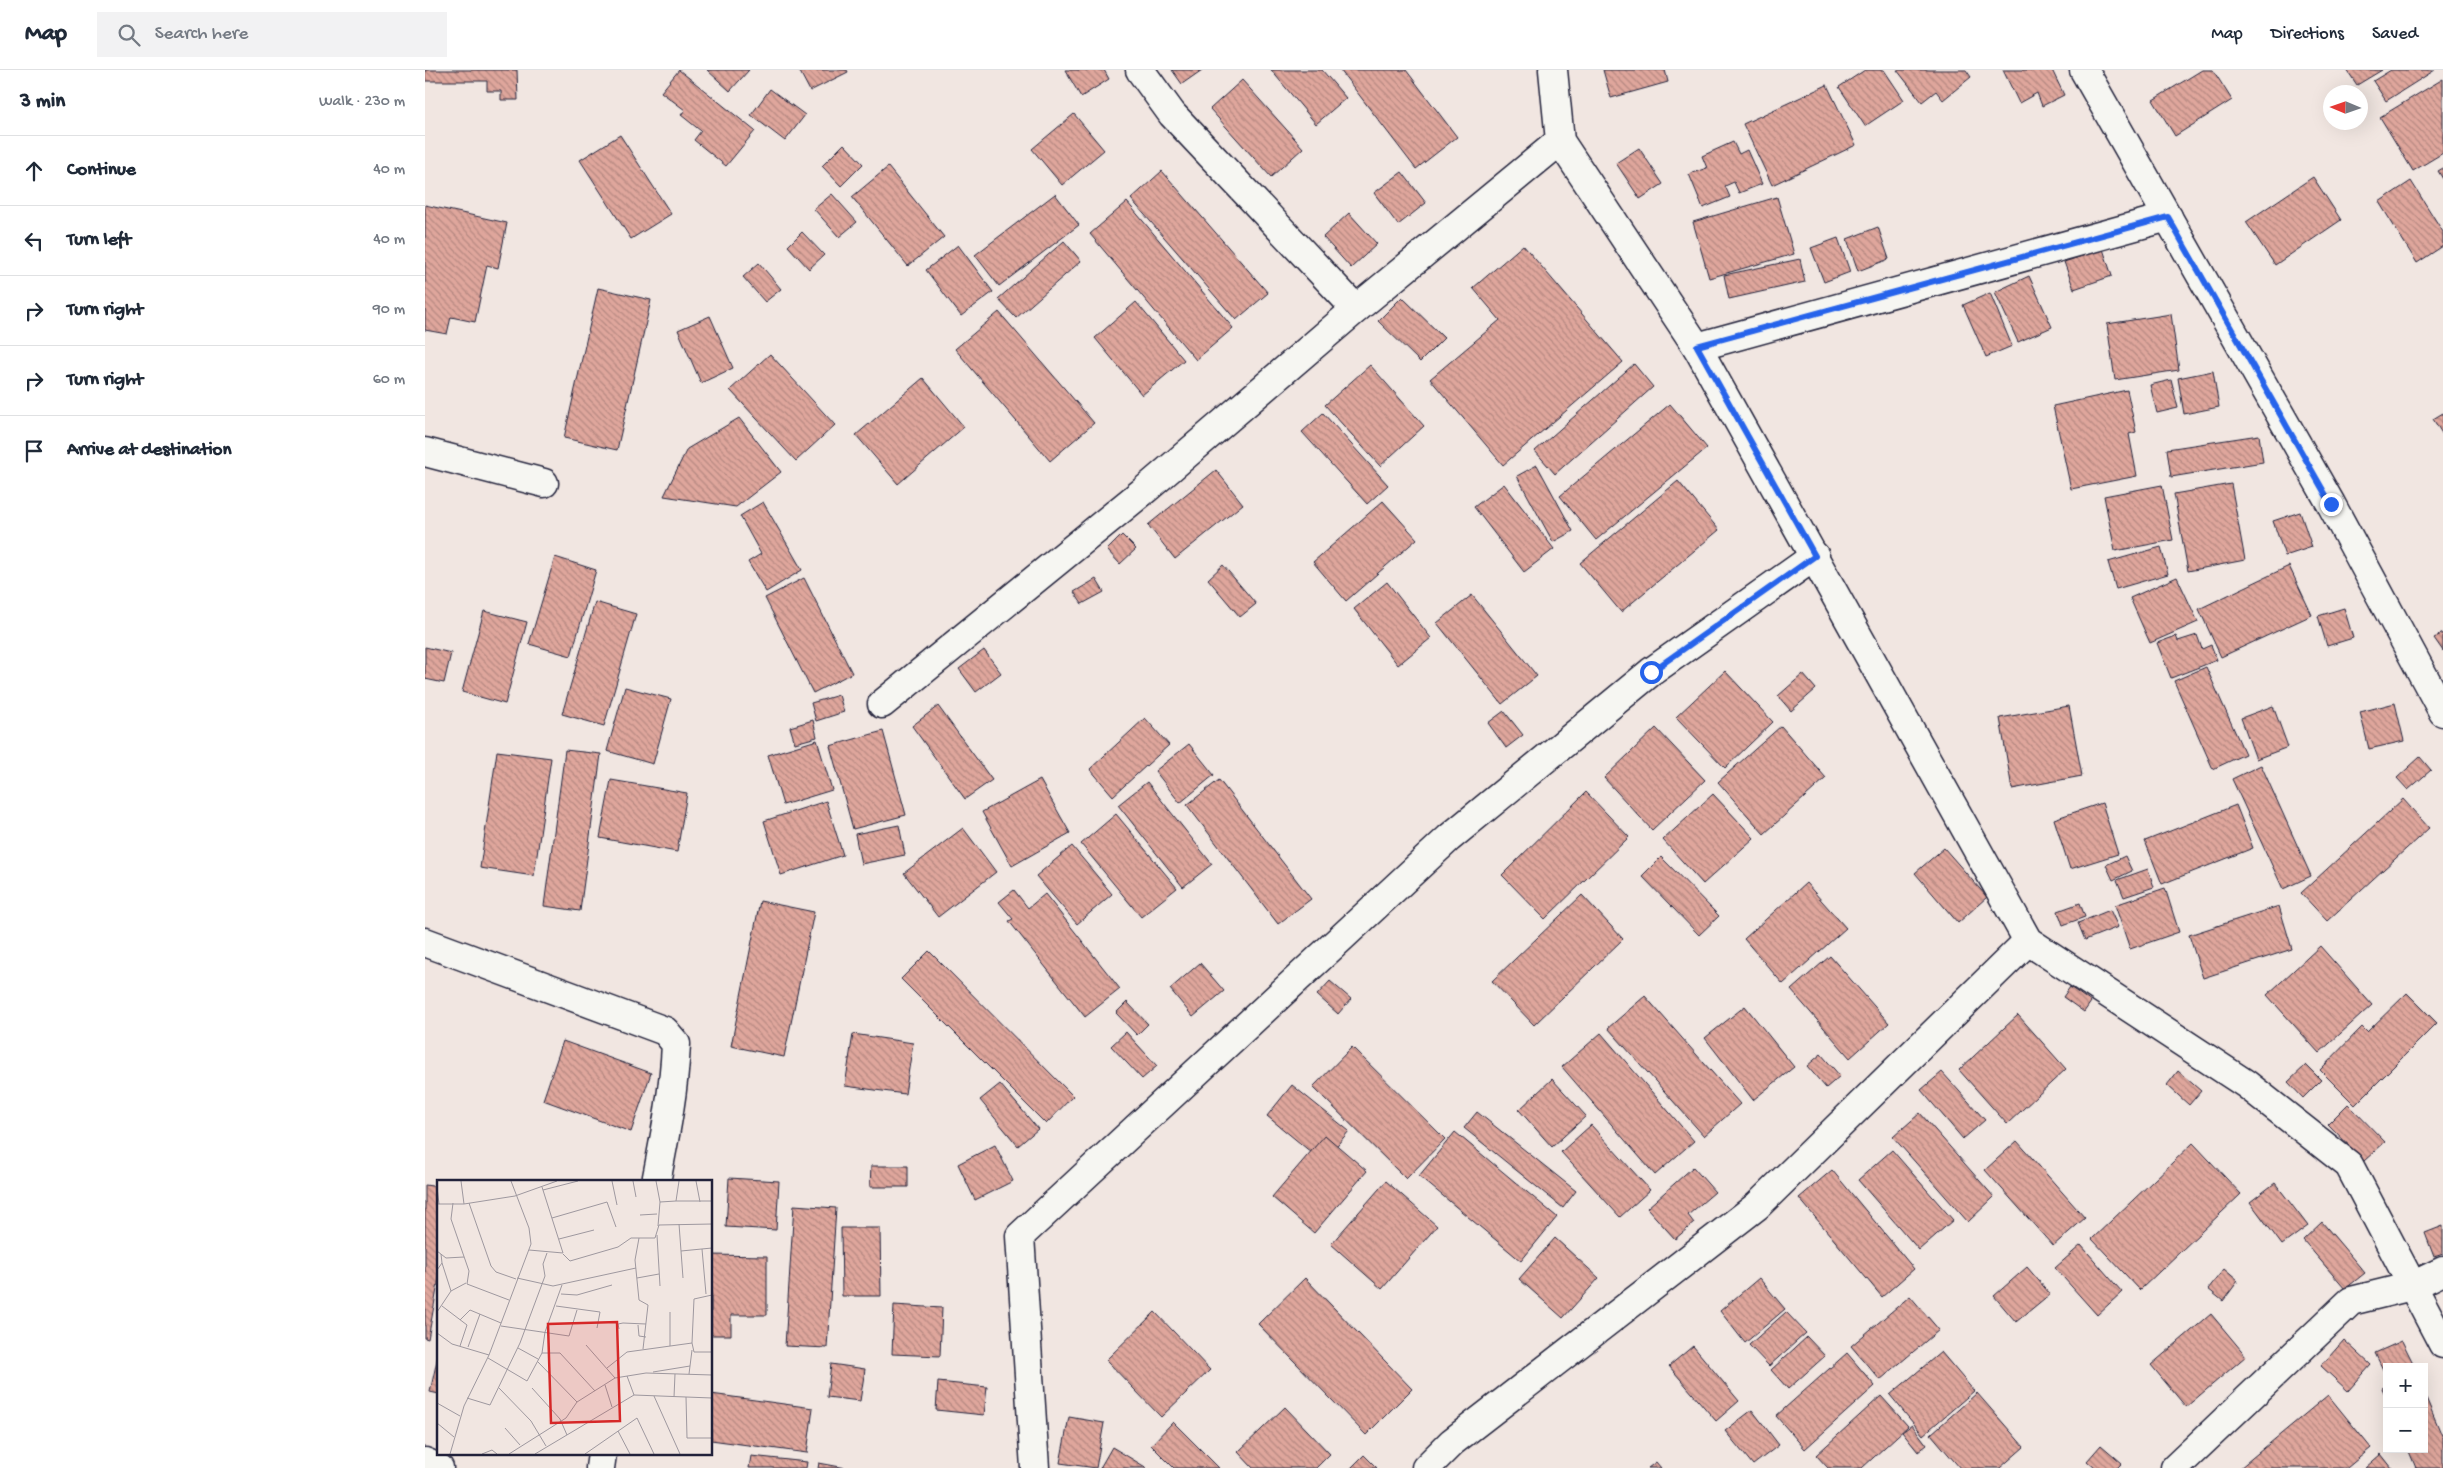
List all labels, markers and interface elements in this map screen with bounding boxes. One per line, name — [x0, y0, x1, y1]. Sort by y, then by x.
search box — [97, 12, 447, 57]
text: Map — [25, 20, 67, 49]
icon: search — [115, 21, 143, 49]
text: Search here — [155, 23, 248, 46]
text: Map — [2211, 24, 2243, 45]
text: Directions — [2271, 24, 2344, 45]
text: Saved — [2372, 24, 2418, 45]
north arrow — [2323, 85, 2368, 130]
text: 3 min — [20, 90, 65, 115]
text: Walk · 230 m — [319, 93, 405, 112]
icon: ahead — [20, 157, 48, 185]
text: Continue — [67, 159, 136, 182]
text: 40 m — [373, 161, 405, 180]
icon: left — [20, 227, 48, 255]
text: Turn left — [67, 229, 131, 252]
text: 40 m — [373, 231, 405, 250]
icon: right — [20, 297, 48, 325]
text: Turn right — [67, 299, 143, 322]
text: 90 m — [373, 301, 405, 320]
icon: right — [20, 367, 48, 395]
text: Turn right — [67, 369, 143, 392]
text: 60 m — [373, 371, 405, 390]
icon: arrive — [20, 437, 48, 465]
text: Arrive at destination — [67, 439, 231, 462]
route end — [2320, 493, 2343, 516]
route start — [1640, 661, 1663, 684]
inset map — [437, 1180, 713, 1456]
map controls — [2383, 1363, 2428, 1453]
button: + — [2383, 1363, 2428, 1408]
button: − — [2383, 1408, 2428, 1453]

